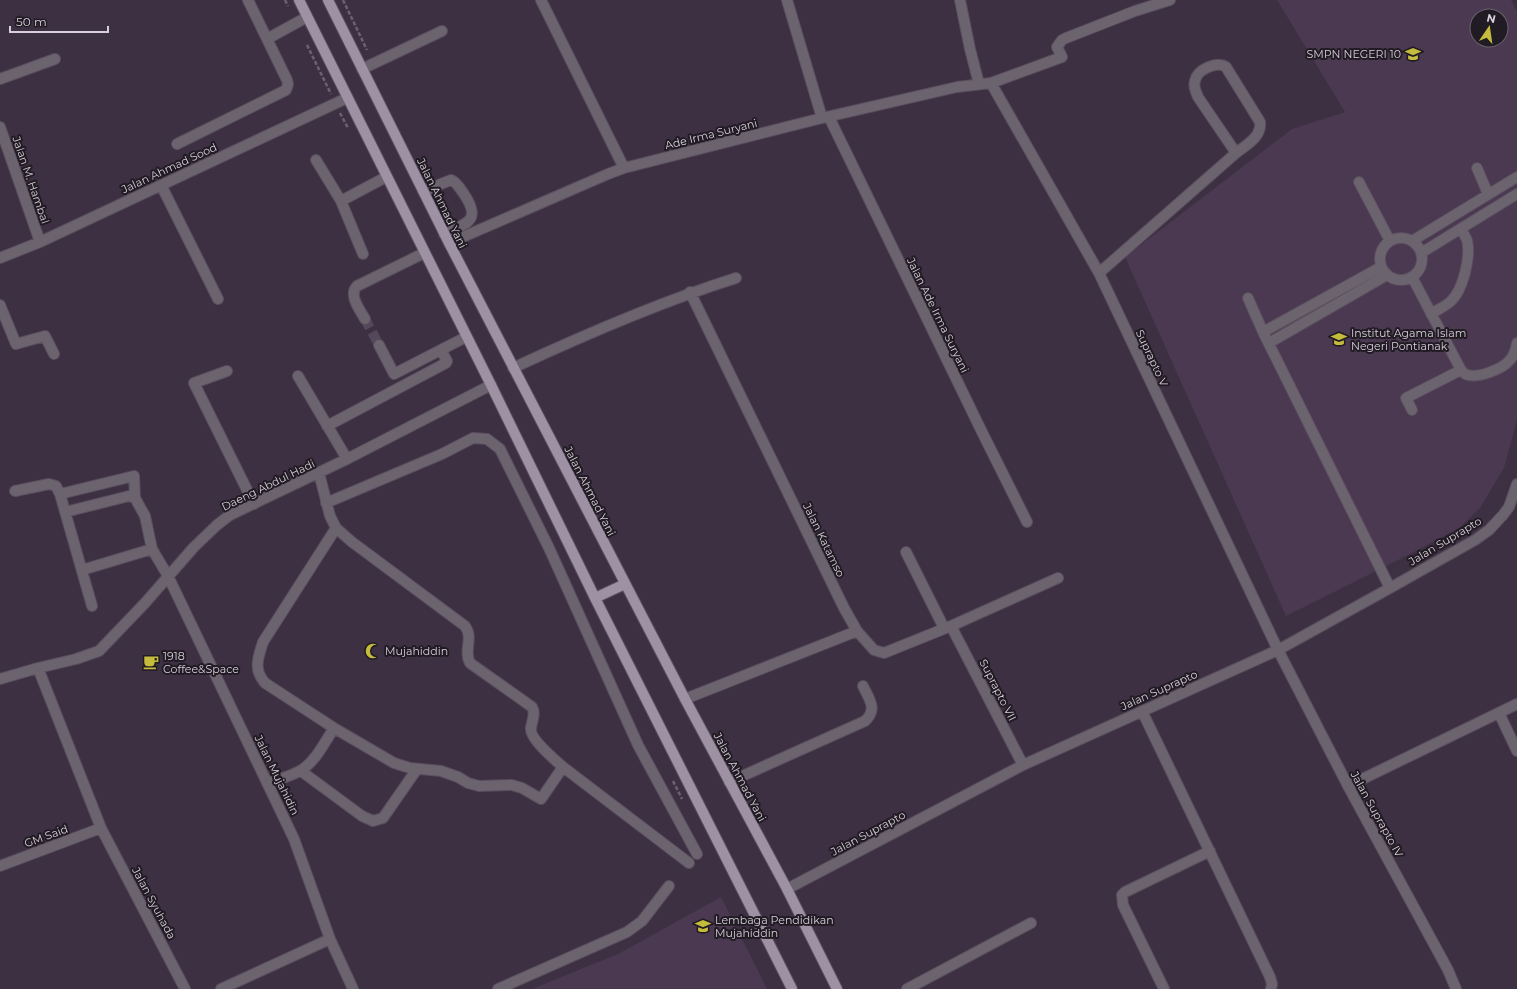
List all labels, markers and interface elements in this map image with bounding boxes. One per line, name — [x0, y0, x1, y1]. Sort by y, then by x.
scale bar — [10, 8, 108, 34]
north arrow — [1469, 8, 1509, 48]
text: N — [1485, 10, 1497, 26]
text: 50 m — [16, 14, 47, 29]
school or university icon: SMPN NEGERI 10 — [1404, 45, 1422, 63]
place label: SMPN NEGERI 10 — [1307, 47, 1401, 61]
street label: Ade Irma Suryani — [663, 116, 759, 152]
street label: Jalan M. Hambal — [9, 134, 53, 226]
street label: Jalan Ahmad Sood — [118, 140, 219, 197]
street label: Jalan Ahmad Yani — [414, 155, 470, 250]
street label: Jalan Ade Irma Suryani — [904, 254, 972, 375]
place label: Institut Agama Islam Negeri Pontianak — [1351, 326, 1466, 353]
street label: Suprapto V — [1133, 327, 1171, 389]
school or university icon: Institut Agama Islam Negeri Pontianak — [1330, 330, 1348, 348]
street label: Jalan Ahmad Yani — [561, 443, 619, 538]
street label: Daeng Abdul Hadi — [219, 456, 317, 514]
street label: Jalan Katamso — [800, 500, 848, 579]
street label: Jalan Suprapto — [1405, 514, 1484, 569]
mosque icon: Mujahiddin — [364, 642, 382, 660]
place label: Mujahiddin — [385, 644, 448, 658]
place label: 1918 Coffee&Space — [163, 649, 239, 676]
cafe icon: 1918 Coffee&Space — [142, 653, 160, 671]
street label: Suprapto VII — [976, 657, 1020, 723]
street label: Jalan Suprapto — [1118, 667, 1200, 714]
street label: Jalan Ahmad Yani — [710, 729, 769, 824]
street label: Jalan Mujahidin — [251, 732, 302, 817]
street label: Jalan Suprapto IV — [1347, 768, 1407, 860]
street label: Jalan Suprapto — [827, 807, 908, 859]
street label: GM Said — [22, 822, 70, 850]
street label: Jalan Syuhada — [129, 864, 179, 942]
place label: Lembaga Pendidikan Mujahiddin — [715, 913, 834, 940]
school or university icon: Lembaga Pendidikan Mujahiddin — [694, 917, 712, 935]

